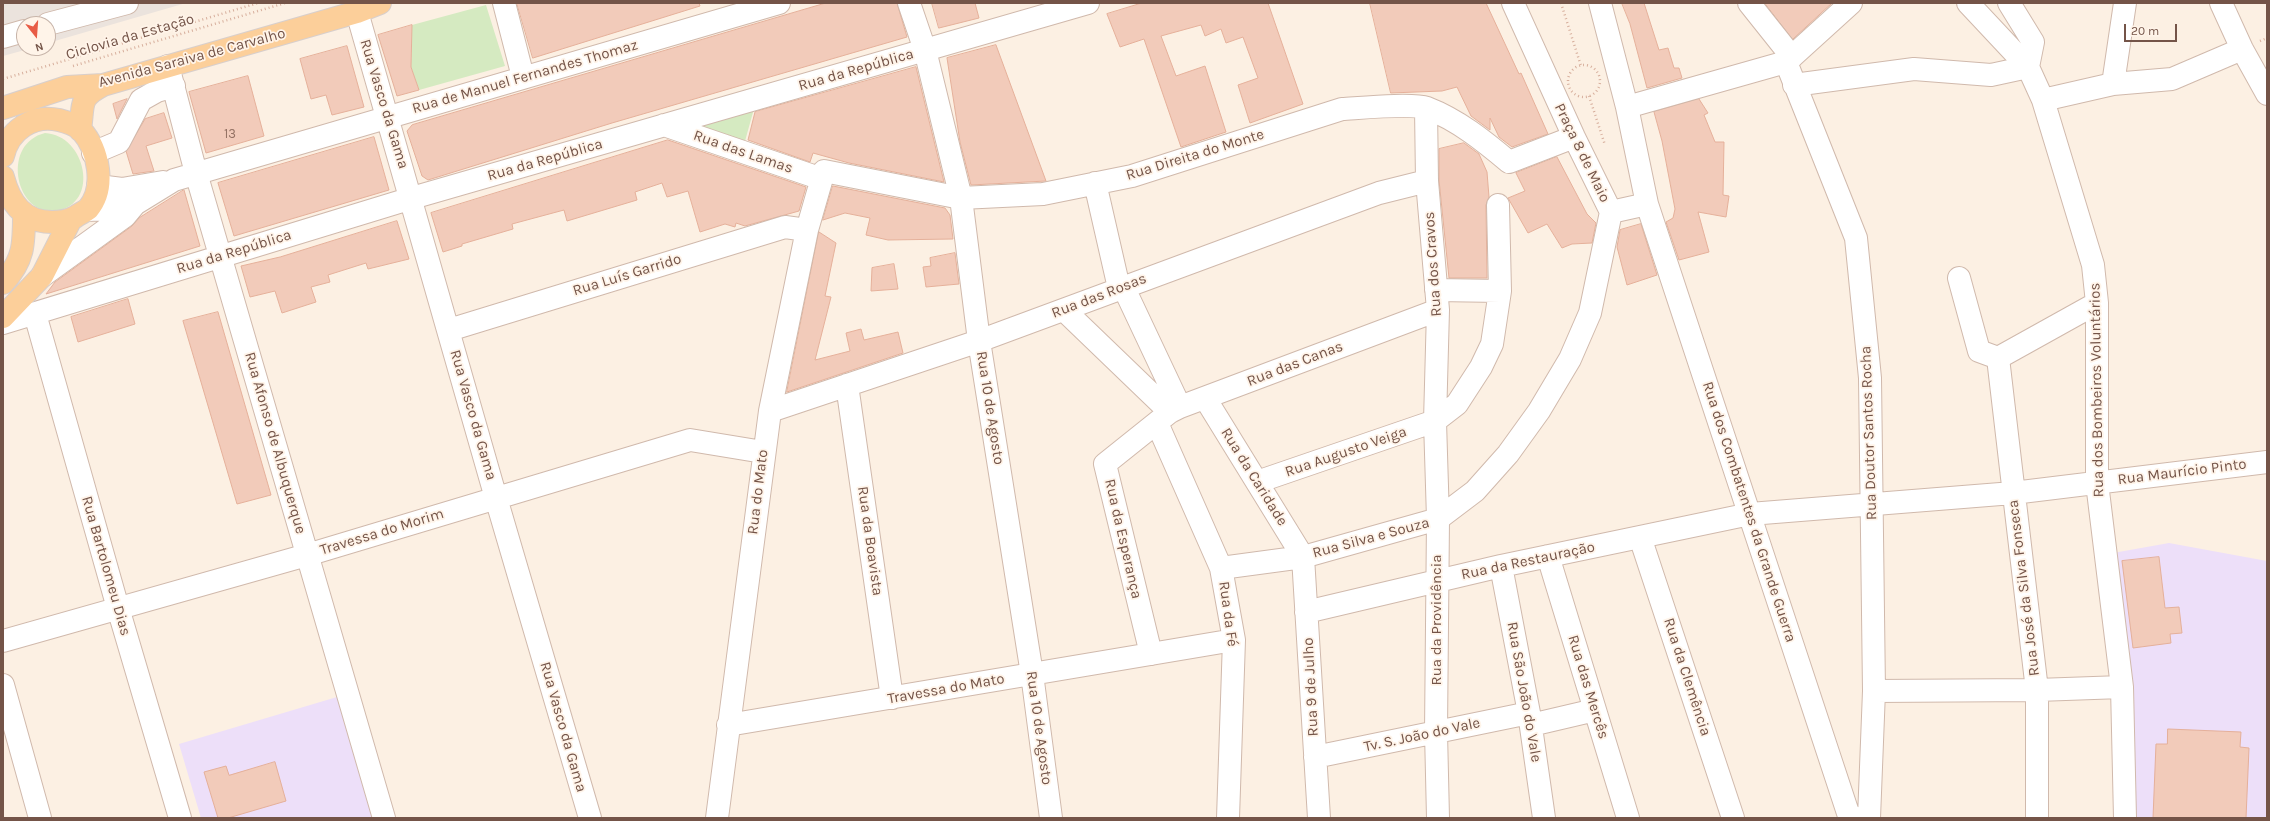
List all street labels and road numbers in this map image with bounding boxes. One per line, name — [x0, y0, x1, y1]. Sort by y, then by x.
street label: Ciclovia da Estação — [64, 10, 196, 64]
street label: Avenida Saraiva de Carvalho — [97, 24, 287, 92]
street label: Rua de Manuel Fernandes Thomaz — [410, 36, 640, 118]
street label: Rua Vasco da Gama — [356, 37, 412, 171]
street label: Rua da República — [796, 45, 916, 95]
street label: Praça 8 de Maio — [1550, 100, 1614, 206]
street label: Rua Direita do Monte — [1124, 125, 1266, 185]
street label: Rua das Lamas — [691, 127, 795, 177]
street label: Rua da República — [485, 135, 605, 185]
street label: Rua dos Cravos — [1420, 211, 1446, 317]
street label: Rua da República — [174, 226, 294, 278]
street label: Rua Luís Garrido — [571, 250, 683, 300]
street label: Rua das Rosas — [1049, 270, 1149, 322]
street label: Rua dos Bombeiros Voluntários — [2086, 283, 2108, 497]
street label: Rua das Canas — [1244, 337, 1346, 391]
street label: Rua Doutor Santos Rocha — [1857, 346, 1881, 520]
street label: Rua Vasco da Gama — [446, 348, 500, 482]
street label: Rua Afonso de Albuquerque — [240, 350, 310, 536]
street label: Rua 10 de Agosto — [972, 350, 1008, 466]
street label: Rua dos Combatentes da Grande Guerra — [1698, 379, 1800, 645]
street label: Rua Augusto Veiga — [1283, 423, 1409, 481]
street label: Rua da Caridade — [1217, 425, 1291, 529]
street label: Rua do Mato — [744, 448, 772, 536]
street label: Rua Maurício Pinto — [2117, 455, 2247, 489]
street label: Rua da Esperança — [1100, 477, 1146, 601]
street label: Rua da Boavista — [853, 485, 887, 597]
street label: Rua Bartolomeu Dias — [77, 494, 135, 638]
street label: Rua José da Silva Fonseca — [2004, 499, 2044, 677]
street label: Travessa do Morim — [318, 505, 446, 559]
street label: Rua Silva e Souza — [1311, 514, 1431, 562]
street label: Rua da Restauração — [1459, 538, 1597, 584]
street label: Rua da Providência — [1428, 555, 1446, 685]
street label: Rua da Fé — [1214, 580, 1242, 648]
street label: Rua da Clemência — [1659, 616, 1715, 738]
street label: Rua São João do Vale — [1503, 620, 1545, 764]
street label: Rua das Mercês — [1564, 633, 1612, 741]
street label: Rua 9 de Julho — [1299, 637, 1323, 737]
street label: Rua Vasco da Gama — [536, 660, 590, 794]
street label: Travessa do Mato — [886, 670, 1006, 708]
street label: Rua 10 de Agosto — [1022, 670, 1056, 786]
street label: Tv. S. João do Vale — [1362, 714, 1482, 756]

